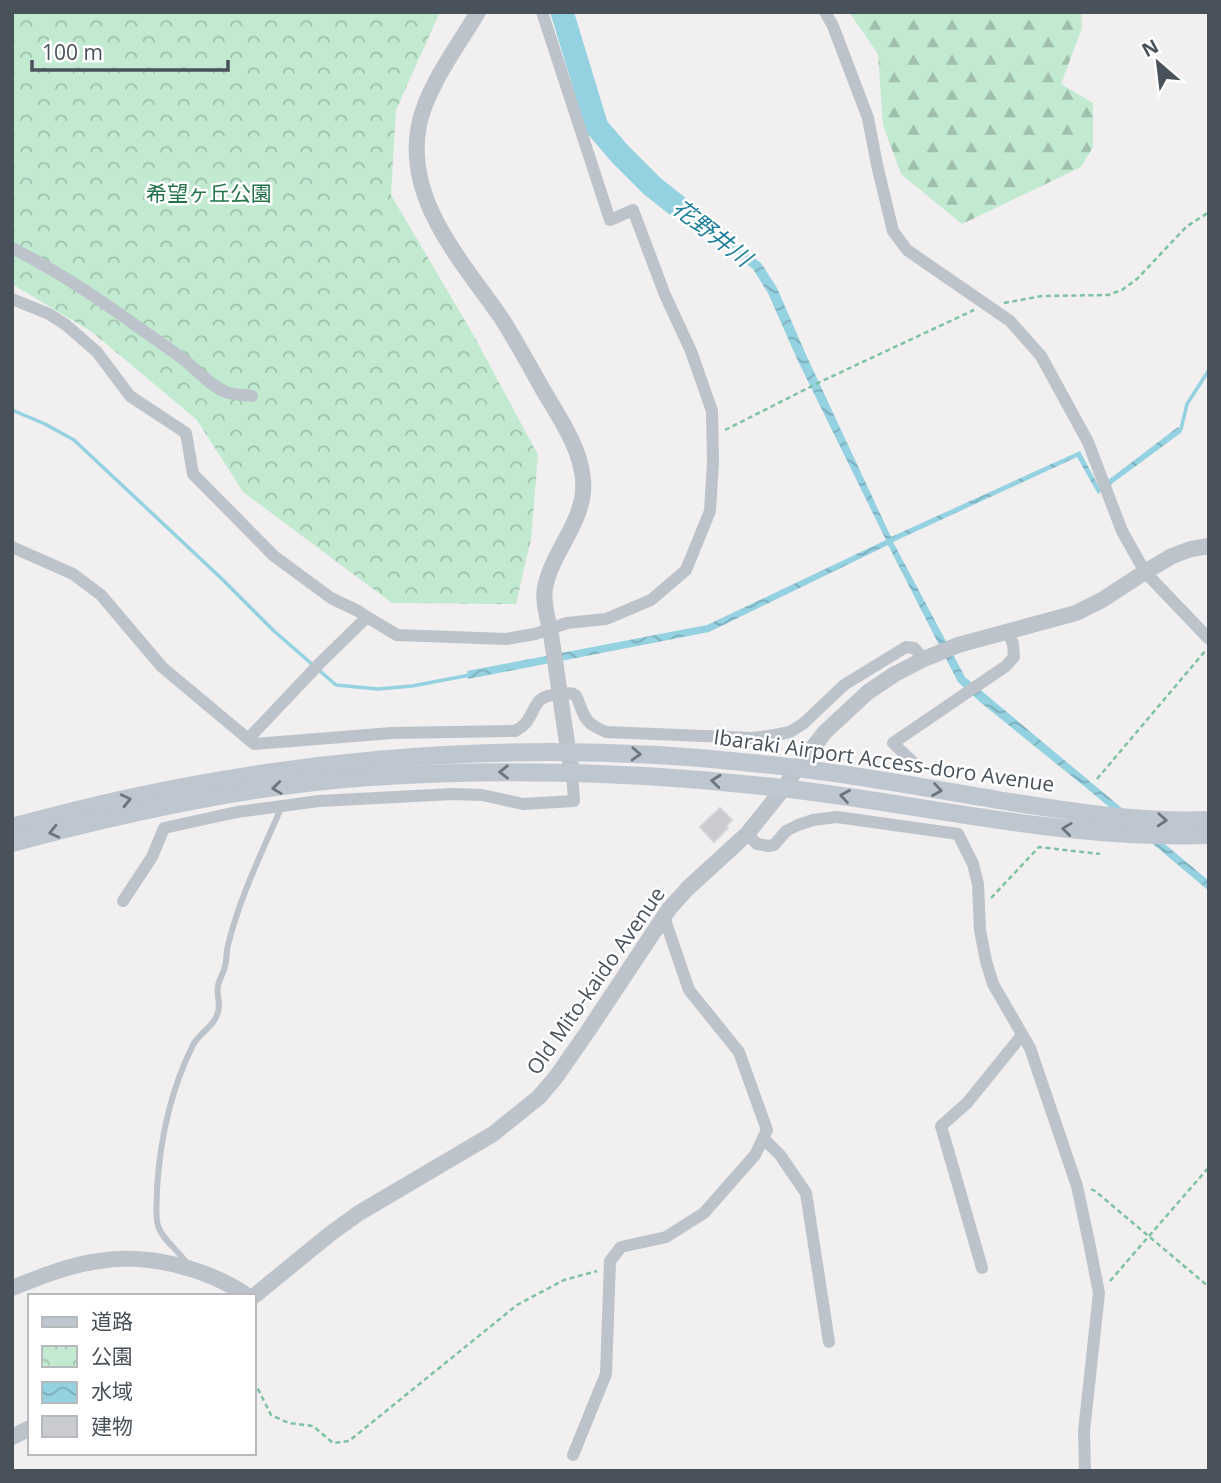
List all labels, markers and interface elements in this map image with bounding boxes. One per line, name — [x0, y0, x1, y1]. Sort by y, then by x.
scale bar — [32, 28, 228, 72]
north arrow — [1123, 28, 1193, 98]
text: N — [1137, 33, 1163, 63]
text: 100 m — [42, 38, 103, 66]
park label: 希望ヶ丘公園 — [146, 179, 272, 207]
water label: 花野井川 — [667, 191, 761, 275]
street label: Ibaraki Airport Access-doro Avenue — [712, 722, 1056, 798]
one-way arrow — [631, 746, 642, 761]
one-way arrow — [498, 765, 509, 780]
one-way arrow — [710, 774, 721, 789]
one-way arrow — [271, 780, 283, 795]
one-way arrow — [931, 782, 943, 797]
one-way arrow — [840, 789, 851, 804]
one-way arrow — [120, 793, 132, 808]
one-way arrow — [1157, 812, 1168, 827]
one-way arrow — [1061, 821, 1073, 836]
one-way arrow — [48, 824, 60, 839]
street label: Old Mito-kaido Avenue — [520, 881, 671, 1080]
legend — [28, 1294, 256, 1455]
text: 道路 — [91, 1307, 133, 1335]
text: 公園 — [91, 1342, 133, 1370]
text: 水域 — [91, 1377, 133, 1405]
text: 建物 — [91, 1412, 133, 1440]

